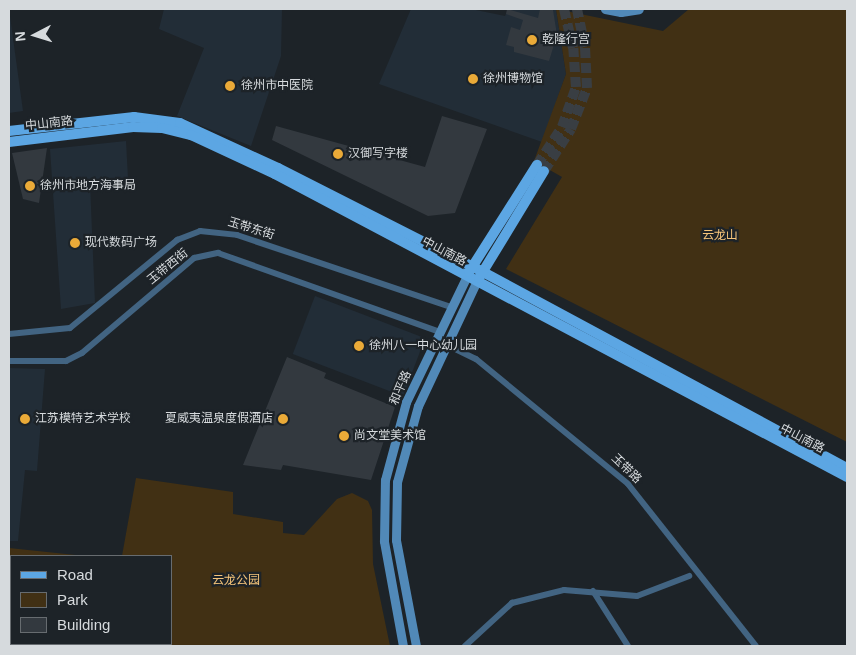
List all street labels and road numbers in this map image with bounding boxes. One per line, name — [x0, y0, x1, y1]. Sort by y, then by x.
street label: 中山南路 — [24, 114, 74, 134]
street label: 玉带东街 — [226, 215, 276, 243]
street label: 中山南路 — [419, 234, 469, 270]
street label: 玉带西街 — [145, 246, 191, 288]
street label: 和平路 — [387, 369, 415, 407]
street label: 中山南路 — [777, 421, 827, 457]
street label: 玉带路 — [608, 451, 644, 487]

